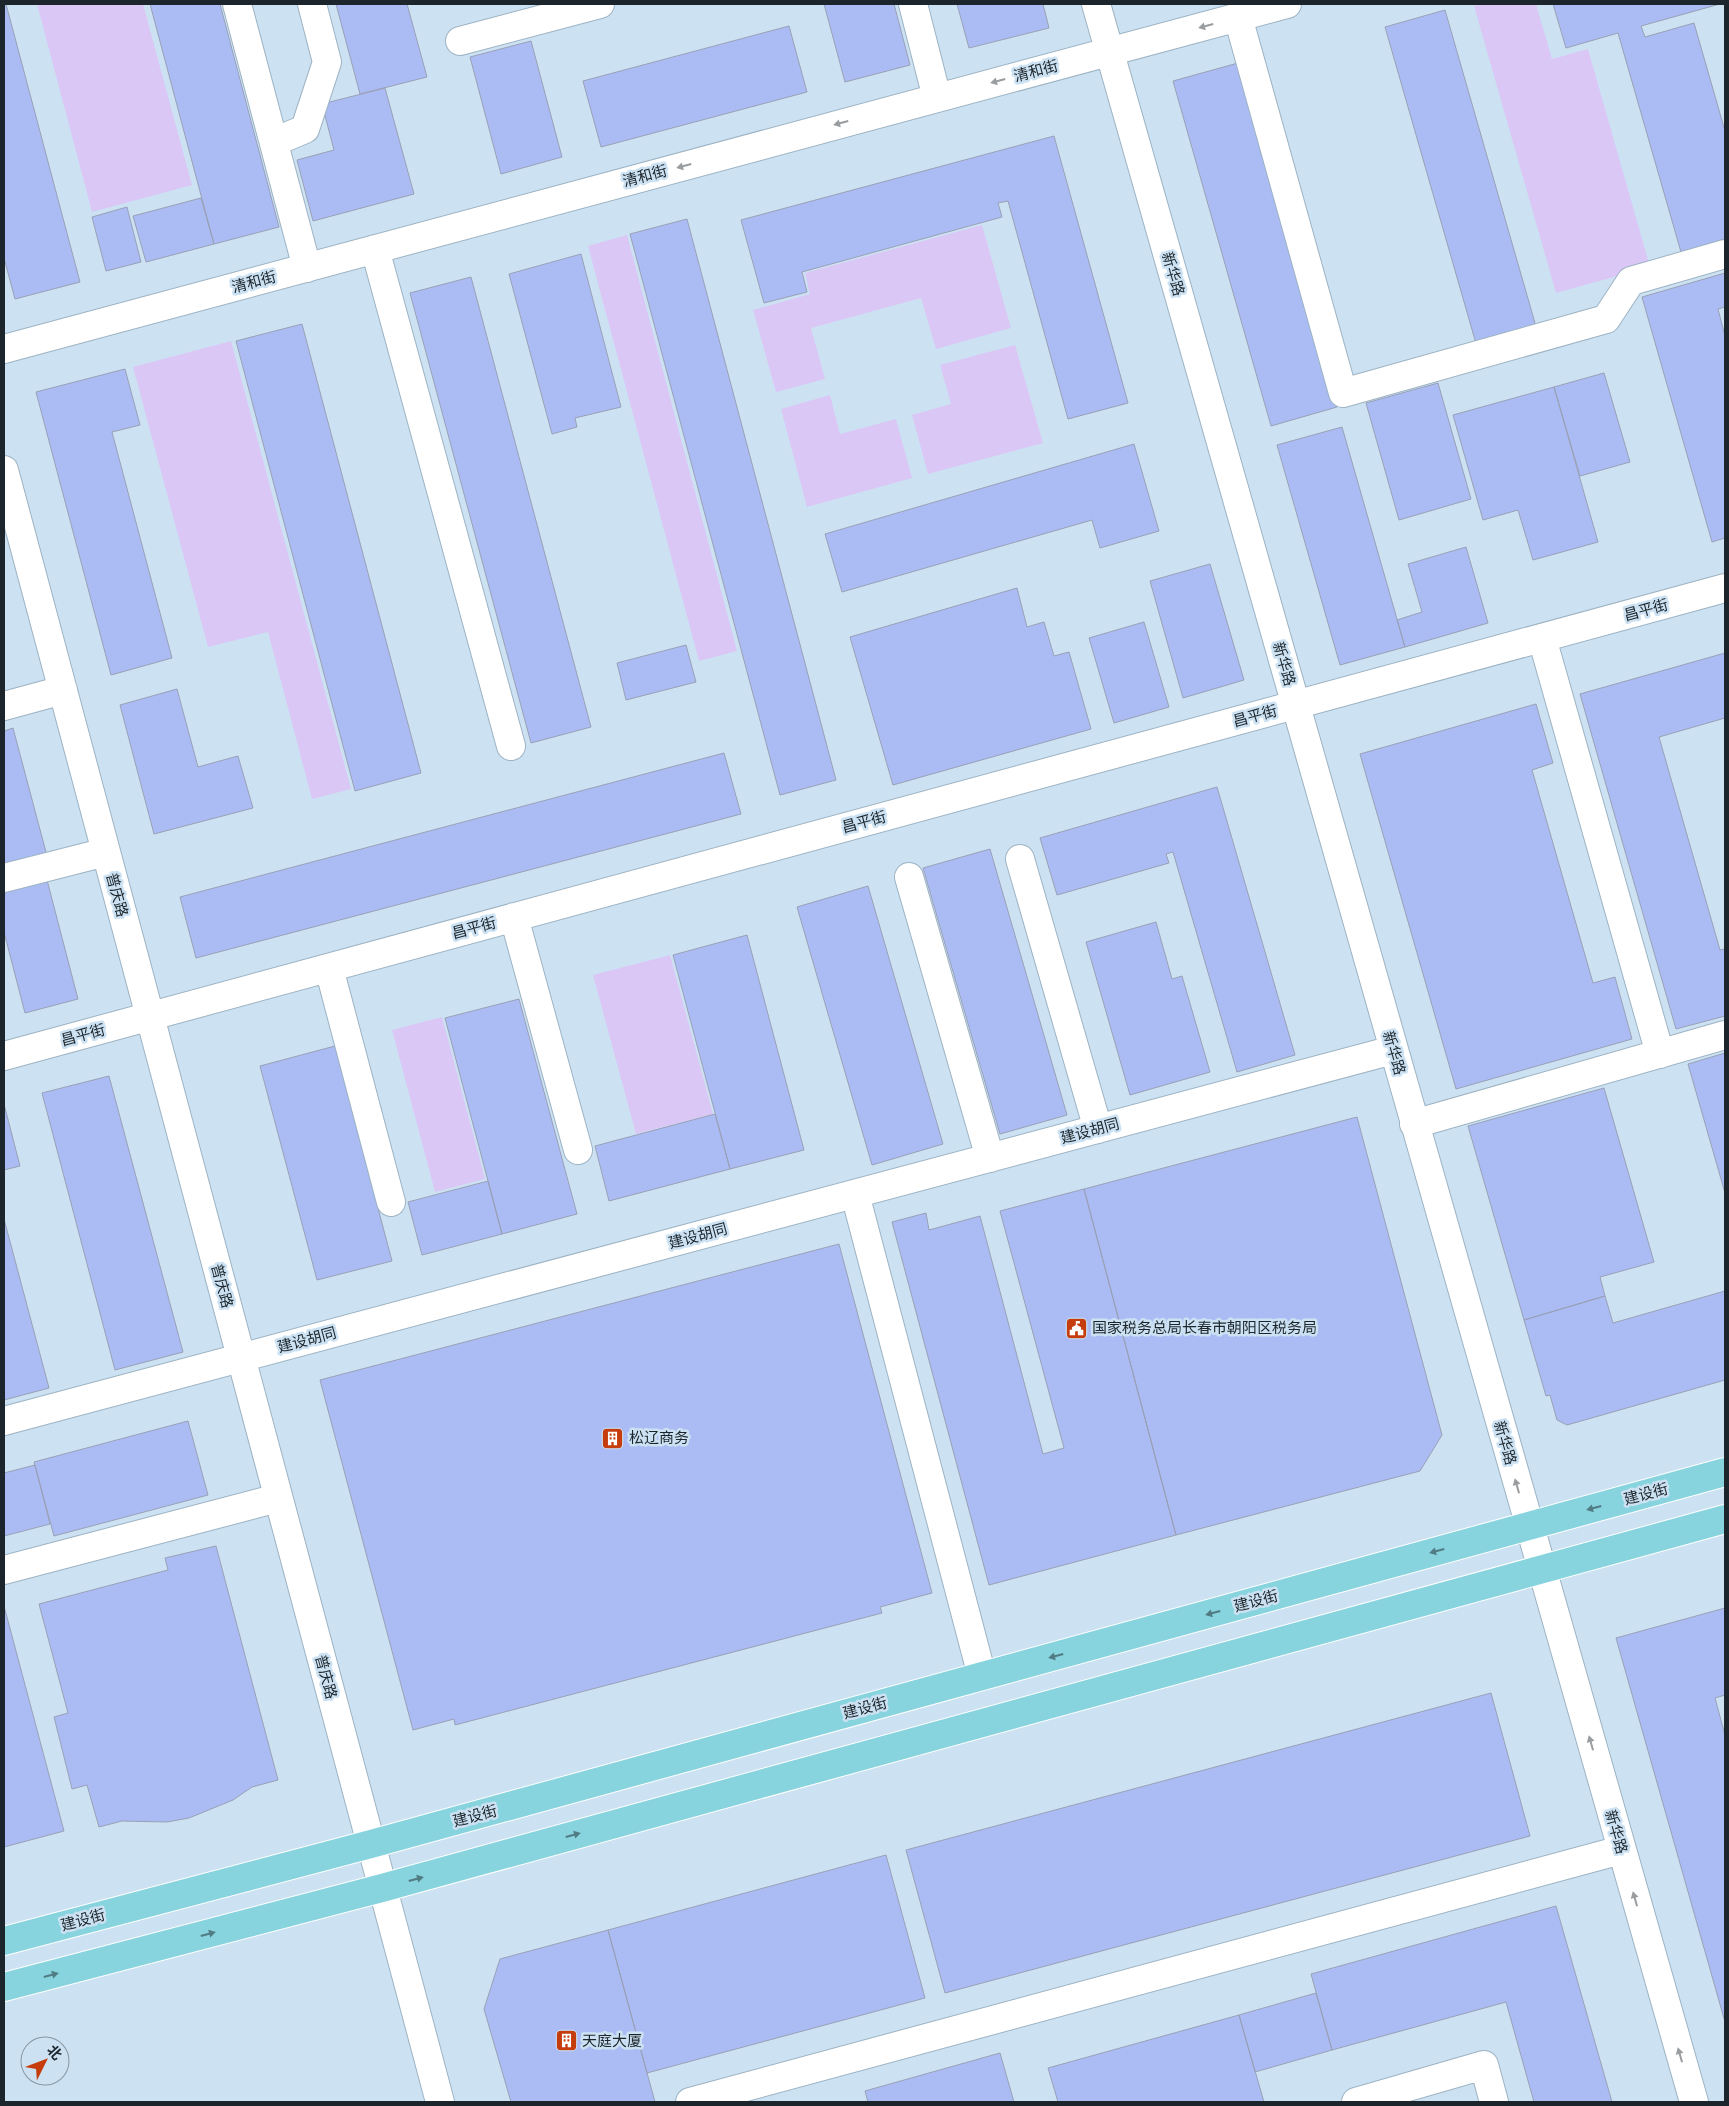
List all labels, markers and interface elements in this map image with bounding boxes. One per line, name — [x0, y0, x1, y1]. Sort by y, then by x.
one-way arrow — [1198, 22, 1213, 30]
street label: 清和街 — [1012, 56, 1060, 86]
one-way arrow — [991, 77, 1006, 85]
one-way arrow — [834, 120, 849, 128]
street label: 清和街 — [621, 161, 669, 191]
one-way arrow — [677, 162, 692, 170]
street label: 新华路 — [1158, 250, 1188, 298]
street label: 清和街 — [230, 267, 278, 297]
street label: 昌平街 — [1622, 595, 1670, 625]
street label: 新华路 — [1269, 640, 1299, 688]
street label: 昌平街 — [1231, 701, 1279, 731]
street label: 昌平街 — [840, 807, 888, 837]
street label: 普庆路 — [102, 871, 132, 919]
street label: 昌平街 — [450, 913, 498, 943]
street label: 昌平街 — [59, 1020, 107, 1050]
street label: 新华路 — [1379, 1029, 1409, 1077]
street label: 建设胡同 — [1059, 1115, 1121, 1147]
street label: 建设胡同 — [667, 1220, 729, 1252]
street label: 普庆路 — [207, 1262, 237, 1310]
public building icon: 国家税务总局长春市朝阳区税务局 — [1064, 1316, 1088, 1340]
place label: 国家税务总局长春市朝阳区税务局 — [1092, 1319, 1317, 1337]
street label: 建设胡同 — [276, 1324, 338, 1356]
street label: 新华路 — [1490, 1419, 1520, 1467]
building icon: 松辽商务 — [601, 1426, 625, 1450]
place label: 松辽商务 — [629, 1429, 689, 1447]
one-way arrow — [1512, 1478, 1520, 1493]
street label: 建设街 — [1622, 1479, 1670, 1509]
one-way arrow — [1586, 1504, 1601, 1512]
one-way arrow — [1430, 1547, 1445, 1555]
street label: 建设街 — [1232, 1586, 1280, 1616]
one-way arrow — [1205, 1609, 1220, 1617]
one-way arrow — [1049, 1652, 1064, 1660]
street label: 普庆路 — [311, 1653, 341, 1701]
street label: 建设街 — [841, 1693, 889, 1723]
one-way arrow — [1586, 1735, 1594, 1750]
street label: 建设街 — [451, 1801, 499, 1831]
street label: 新华路 — [1601, 1808, 1631, 1856]
one-way arrow — [565, 1831, 580, 1839]
one-way arrow — [408, 1874, 423, 1882]
one-way arrow — [1631, 1892, 1639, 1907]
street label: 建设街 — [59, 1905, 107, 1935]
one-way arrow — [201, 1929, 216, 1937]
one-way arrow — [43, 1971, 58, 1979]
building icon: 天庭大厦 — [554, 2029, 578, 2053]
place label: 天庭大厦 — [582, 2032, 642, 2050]
north arrow — [20, 2036, 70, 2086]
text: 北 — [44, 2042, 65, 2063]
one-way arrow — [1676, 2048, 1684, 2063]

